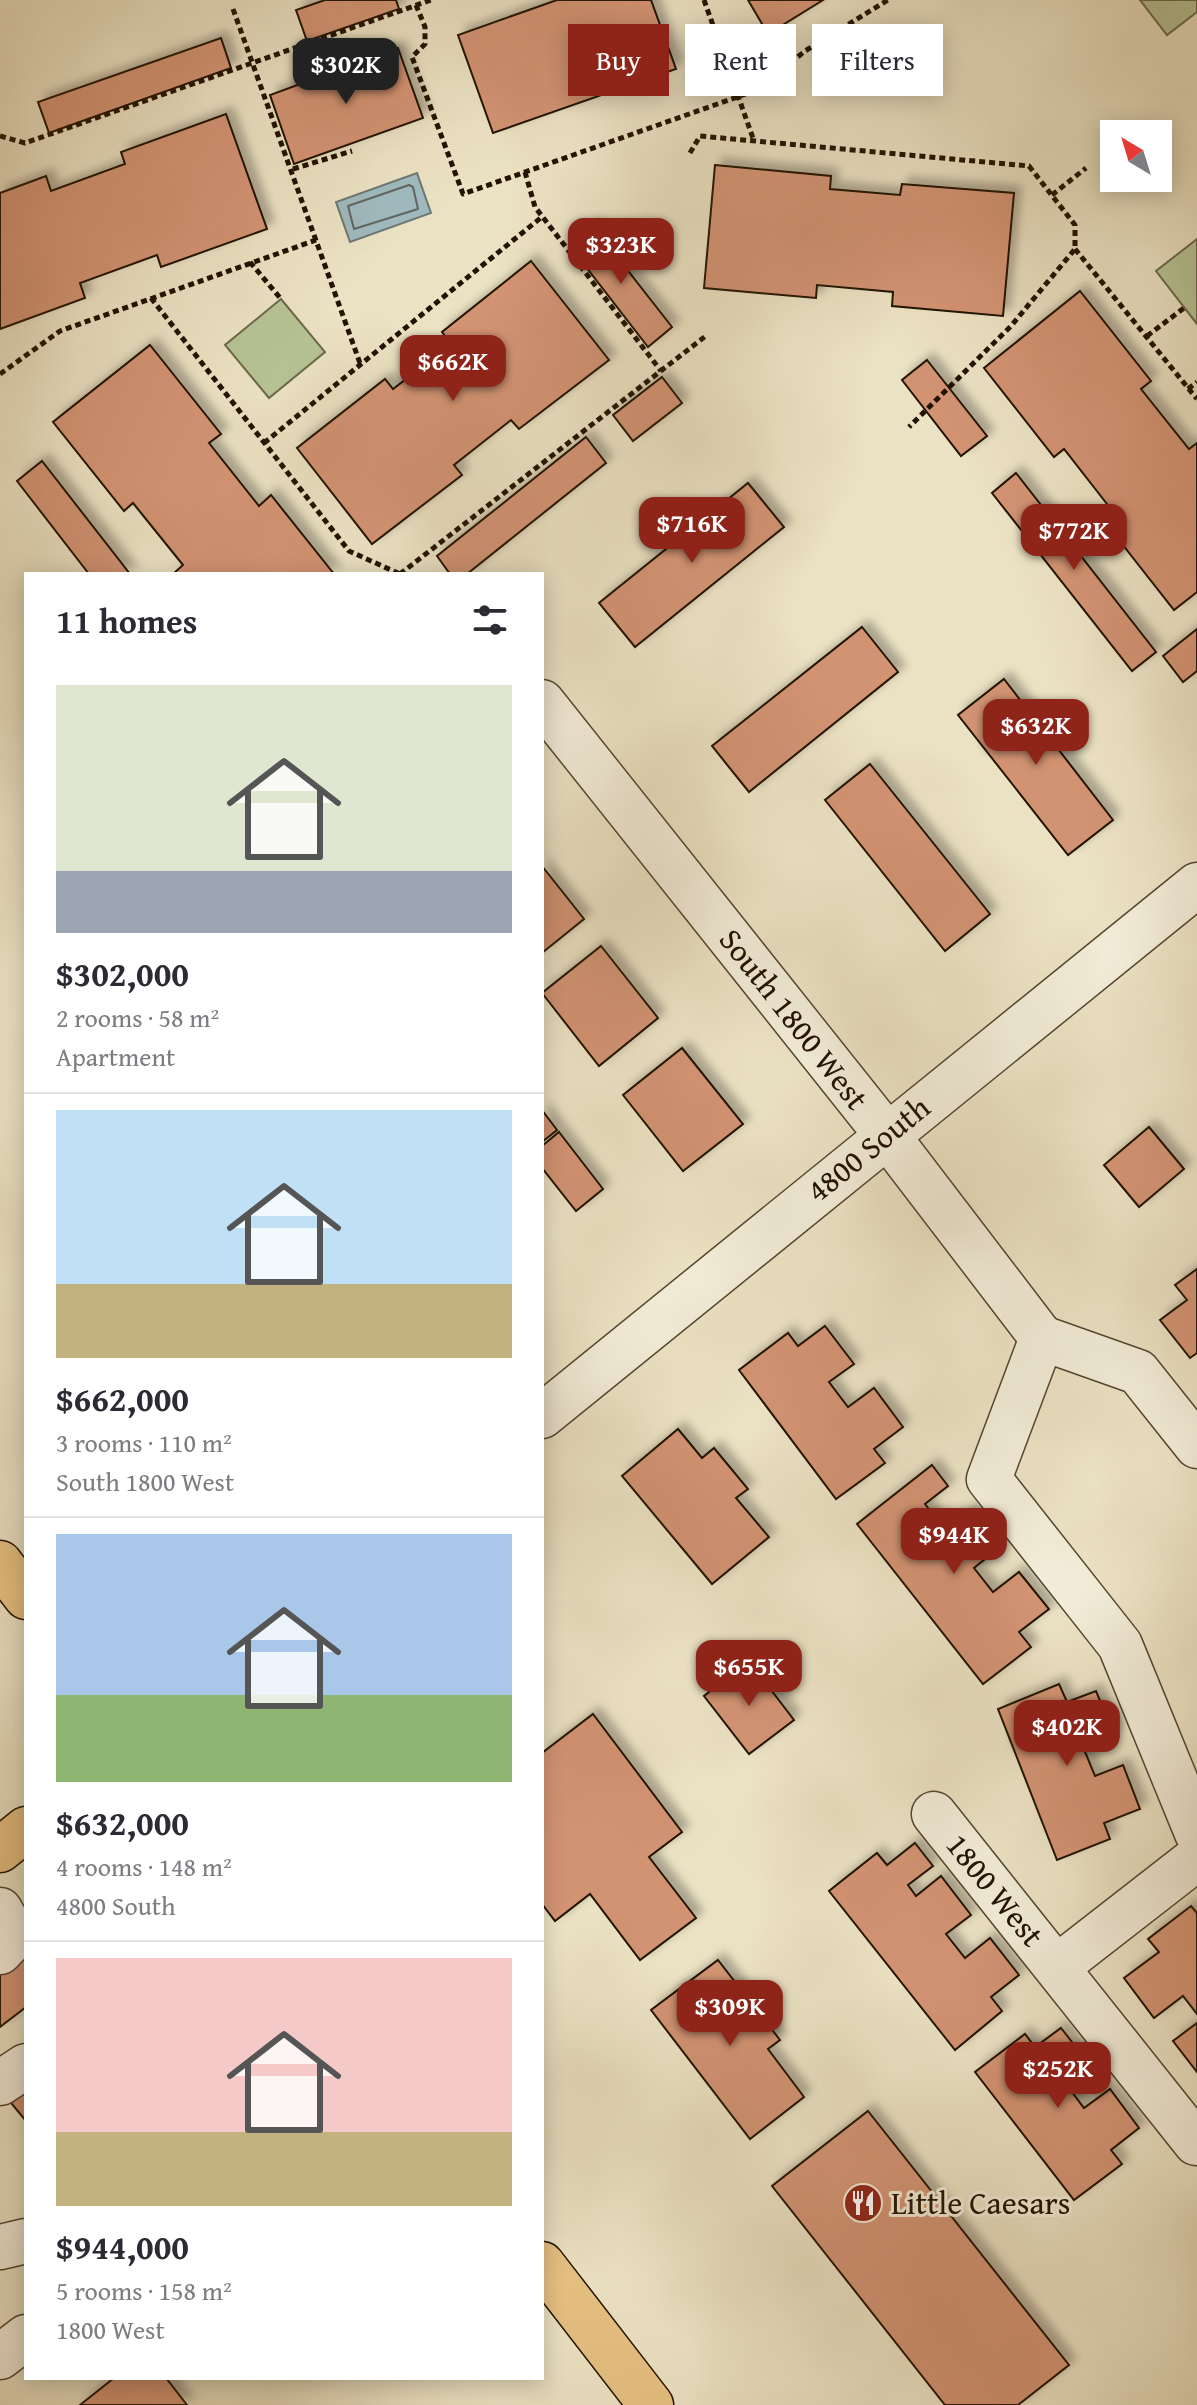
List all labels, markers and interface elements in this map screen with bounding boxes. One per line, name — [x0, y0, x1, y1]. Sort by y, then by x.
chip: Buy — [568, 24, 669, 96]
chip: Rent — [685, 24, 796, 96]
chip: Filters — [812, 24, 943, 96]
pin: $302K — [290, 38, 402, 106]
text: $302K — [311, 44, 381, 83]
north arrow — [1100, 120, 1172, 192]
map controls — [1100, 120, 1172, 192]
pin: $323K — [565, 218, 677, 286]
text: $323K — [586, 224, 656, 263]
pin: $662K — [397, 335, 509, 403]
text: $662K — [418, 341, 488, 380]
pin: $716K — [636, 497, 748, 565]
text: $716K — [657, 503, 727, 542]
pin: $772K — [1018, 504, 1130, 572]
text: $772K — [1039, 510, 1109, 549]
text: 11 homes — [56, 596, 197, 645]
icon: filters — [468, 598, 512, 642]
pin: $632K — [980, 699, 1092, 767]
text: $632K — [1001, 705, 1071, 744]
icon: home — [212, 737, 356, 881]
street label: South 1800 West — [708, 918, 880, 1120]
text: $302,000 — [56, 949, 189, 998]
text: 2 rooms · 58 m² — [56, 998, 219, 1037]
text: Apartment — [56, 1037, 175, 1076]
street label: 4800 South — [796, 1084, 940, 1213]
icon: home — [212, 1162, 356, 1306]
text: $662,000 — [56, 1374, 189, 1423]
text: 3 rooms · 110 m² — [56, 1423, 232, 1462]
text: South 1800 West — [56, 1462, 234, 1501]
pin: $944K — [898, 1508, 1010, 1576]
text: $944K — [919, 1514, 989, 1553]
icon: home — [212, 1586, 356, 1730]
pin: $655K — [693, 1640, 805, 1708]
text: $655K — [714, 1646, 784, 1685]
pin: $402K — [1011, 1700, 1123, 1768]
text: $402K — [1032, 1706, 1102, 1745]
text: $632,000 — [56, 1798, 189, 1847]
street label: 1800 West — [935, 1823, 1056, 1956]
text: 4 rooms · 148 m² — [56, 1847, 232, 1886]
text: 4800 South — [56, 1886, 176, 1925]
pin: $309K — [674, 1980, 786, 2048]
text: $309K — [695, 1986, 765, 2025]
icon: home — [212, 2010, 356, 2154]
pin: $252K — [1002, 2042, 1114, 2110]
text: $252K — [1023, 2048, 1093, 2087]
place label: Little Caesars — [891, 2179, 1070, 2226]
restaurant icon: Little Caesars — [842, 2182, 884, 2224]
text: $944,000 — [56, 2222, 189, 2271]
text: 5 rooms · 158 m² — [56, 2271, 232, 2310]
text: 1800 West — [56, 2310, 165, 2349]

